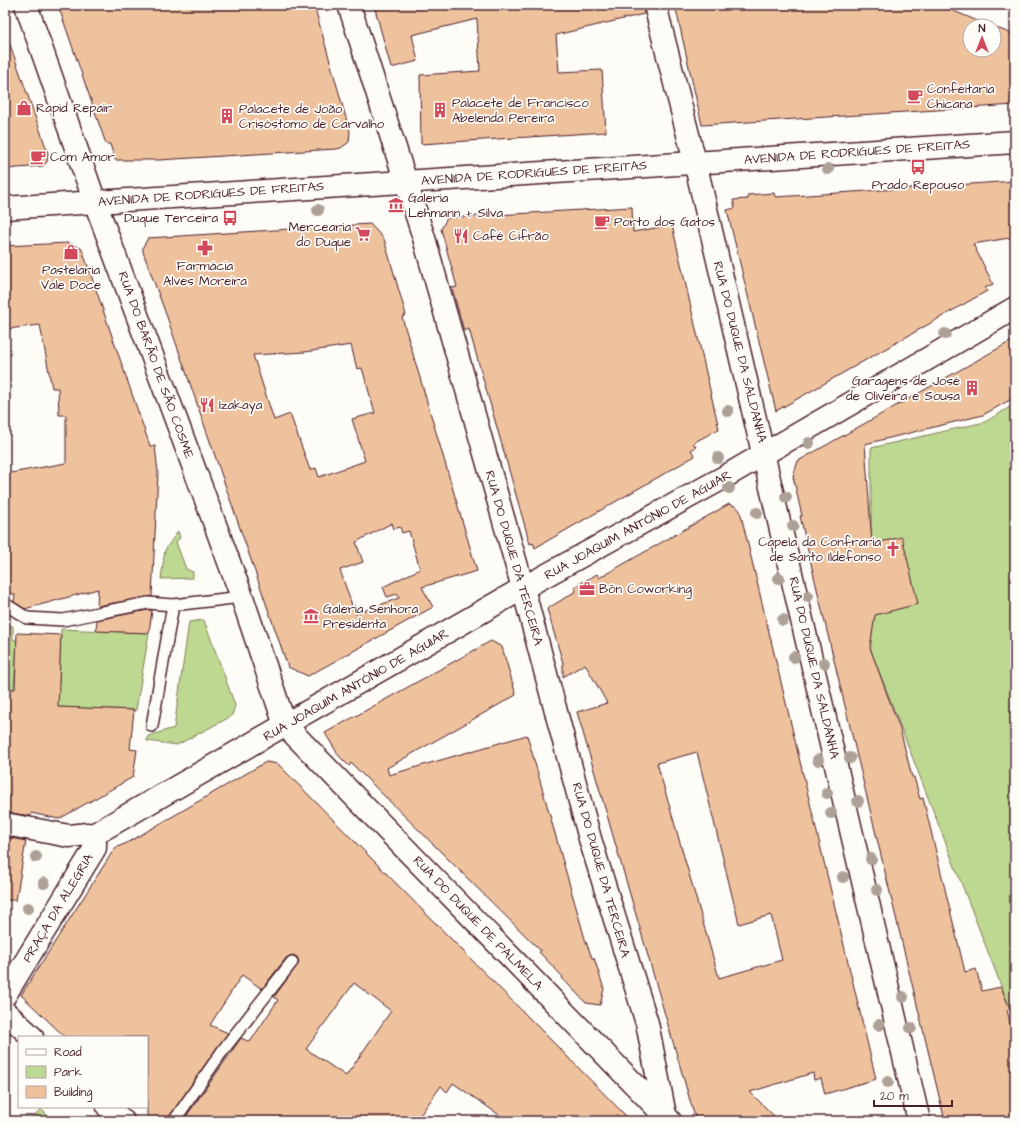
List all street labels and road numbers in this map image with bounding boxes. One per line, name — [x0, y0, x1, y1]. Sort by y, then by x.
street label: AVENIDA DE RODRIGUES DE FREITAS — [743, 135, 971, 169]
street label: AVENIDA DE RODRIGUES DE FREITAS — [420, 156, 648, 190]
street label: AVENIDA DE RODRIGUES DE FREITAS — [97, 177, 325, 211]
street label: RUA DO DUQUE DA SALDANHA — [709, 259, 771, 445]
street label: RUA DO BARÃO DE SÃO COSME — [114, 269, 198, 461]
street label: RUA JOAQUIM ANTÓNIO DE AGUIAR — [541, 466, 735, 584]
street label: RUA DO DUQUE DA TERCEIRA — [480, 468, 548, 648]
street label: RUA DO DUQUE DA SALDANHA — [784, 575, 844, 761]
street label: RUA JOAQUIM ANTÓNIO DE AGUIAR — [260, 624, 452, 746]
street label: RUA DO DUQUE DA TERCEIRA — [567, 780, 635, 960]
street label: PRAÇA DA ALEGRIA — [18, 850, 98, 966]
street label: RUA DO DUQUE DE PALMELA — [409, 852, 548, 995]

